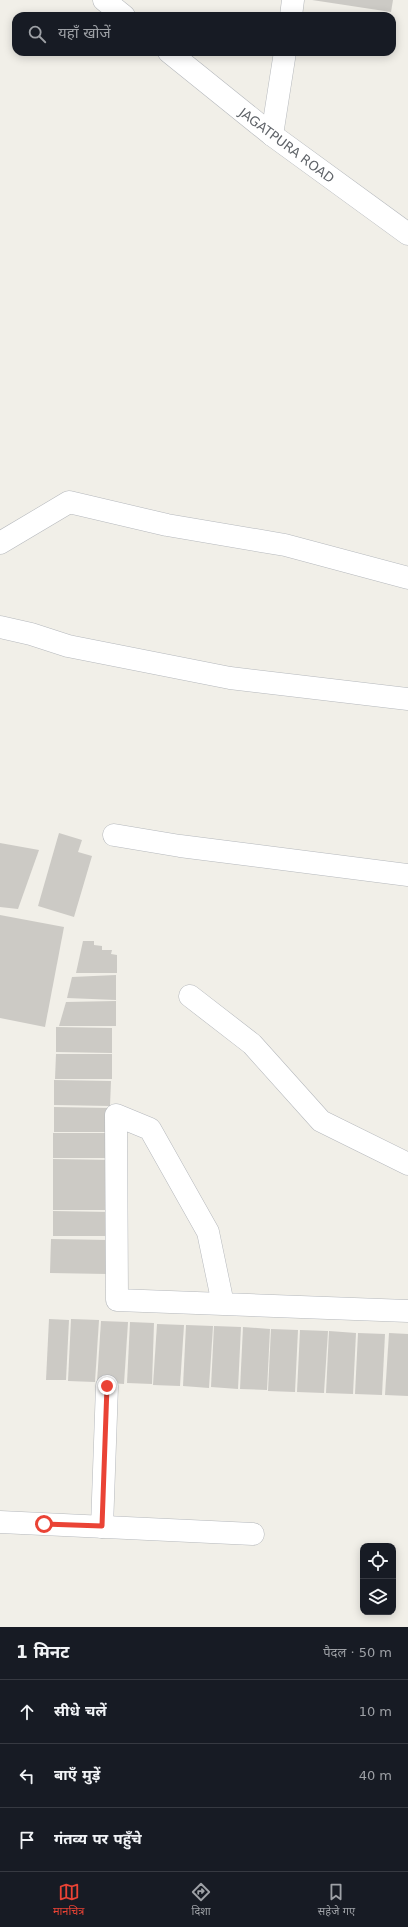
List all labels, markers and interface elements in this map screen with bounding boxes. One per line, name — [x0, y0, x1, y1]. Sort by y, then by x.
search box — [12, 12, 396, 56]
icon: search — [26, 23, 48, 45]
text: यहाँ खोजें — [58, 24, 111, 42]
street label: JAGATPURA ROAD — [235, 104, 337, 186]
route end — [98, 1377, 116, 1395]
route start — [35, 1515, 53, 1533]
map controls — [360, 1543, 396, 1615]
button: locate — [360, 1543, 396, 1579]
button: layers — [360, 1579, 396, 1615]
text: 1 मिनट — [16, 1642, 69, 1662]
text: पैदल · 50 m — [323, 1645, 392, 1660]
icon: ahead — [16, 1701, 38, 1723]
text: सीधे चलें — [54, 1702, 107, 1720]
text: 10 m — [359, 1704, 392, 1719]
icon: left — [16, 1765, 38, 1787]
text: बाएँ मुड़ें — [54, 1766, 100, 1784]
text: 40 m — [359, 1768, 392, 1783]
icon: arrive — [16, 1829, 38, 1851]
text: गंतव्य पर पहुँचे — [54, 1830, 142, 1848]
tab: मानचित्र — [53, 1881, 84, 1919]
tab: दिशा — [190, 1881, 212, 1919]
tab: सहेजे गए — [318, 1881, 355, 1919]

